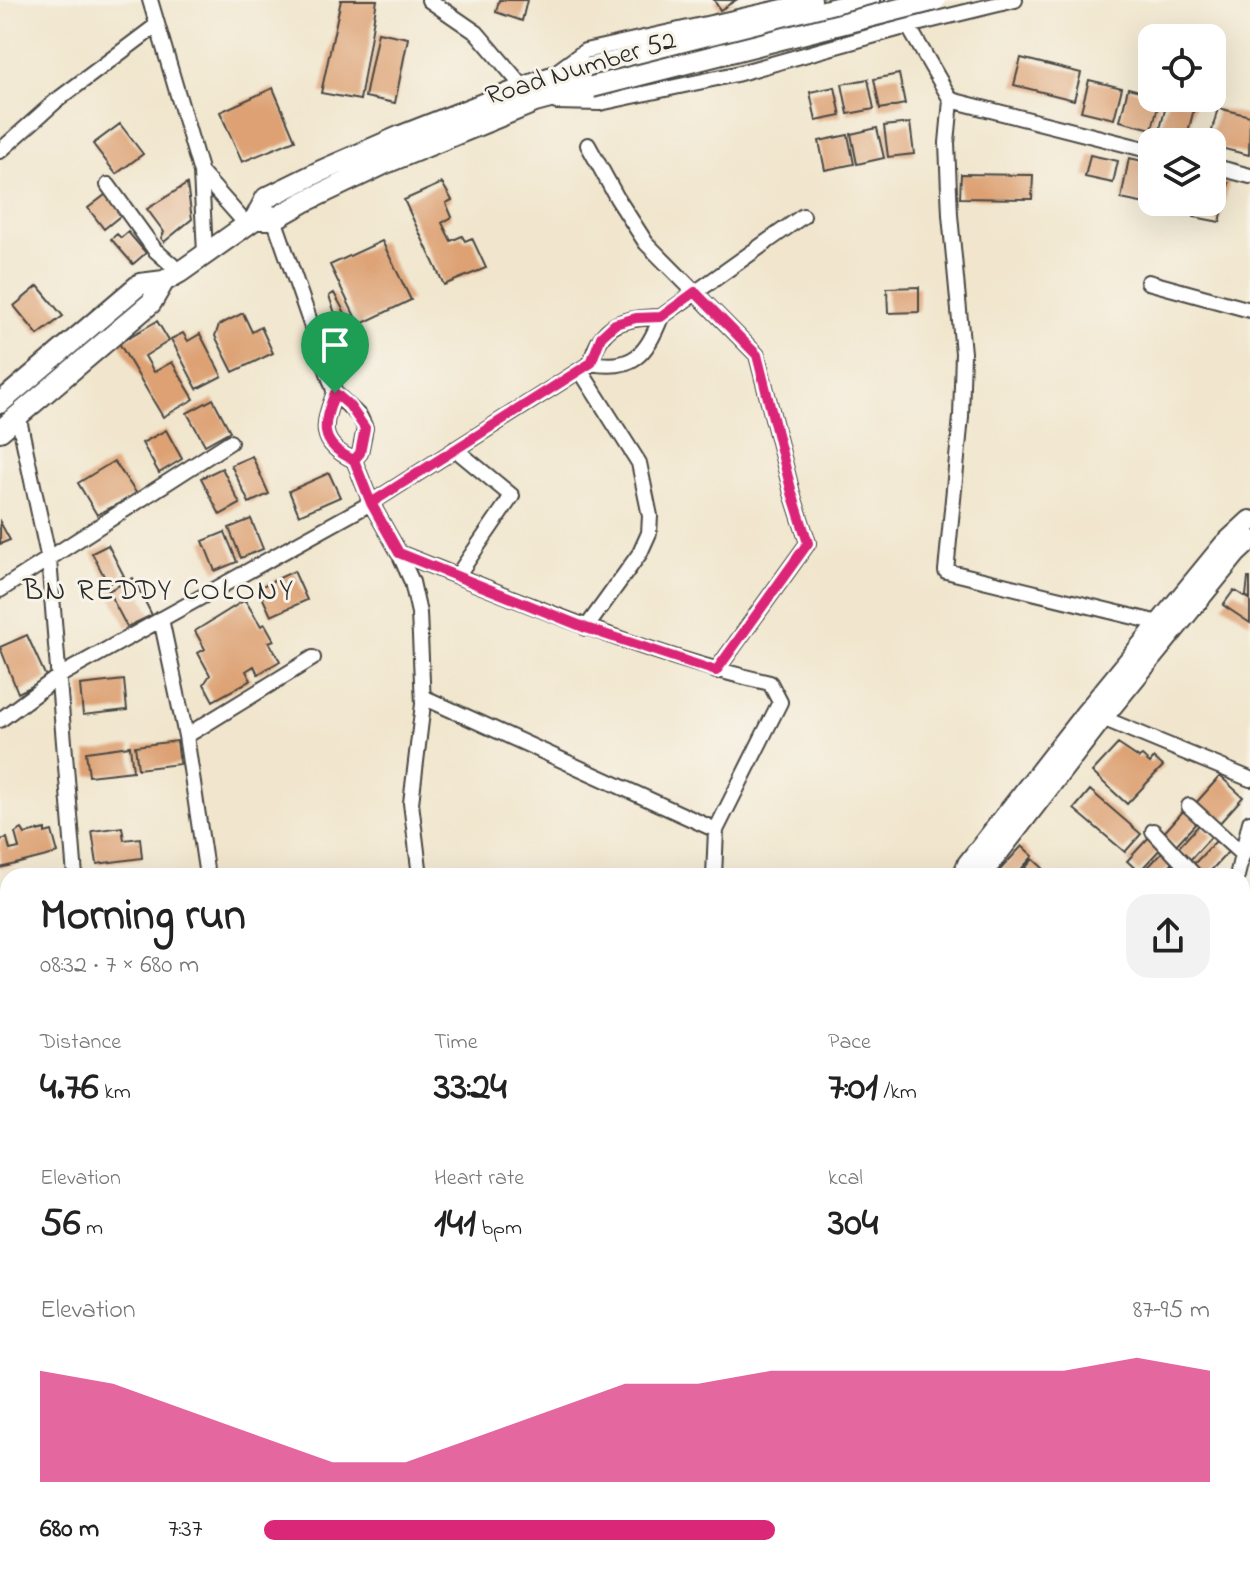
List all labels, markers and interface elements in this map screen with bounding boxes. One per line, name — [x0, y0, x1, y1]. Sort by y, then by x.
street label: Road Number 52 — [481, 21, 681, 118]
map controls — [1138, 24, 1226, 216]
button: locate — [1138, 24, 1226, 112]
button: layers — [1138, 128, 1226, 216]
pin — [301, 311, 369, 393]
icon: arrive — [313, 323, 357, 367]
district label: BN REDDY COLONY — [22, 570, 295, 614]
text: Morning run — [40, 885, 246, 949]
button: share — [1126, 894, 1210, 978]
text: 08:32 · 7 × 680 m — [40, 947, 199, 985]
text: Distance — [40, 1027, 121, 1059]
text: Time — [434, 1027, 478, 1059]
text: Pace — [828, 1027, 871, 1059]
text: 4.76 — [40, 1059, 99, 1118]
text: 33:24 — [434, 1059, 507, 1118]
text: 7:01 — [828, 1059, 878, 1118]
text: km — [99, 1077, 131, 1109]
text: /km — [878, 1077, 917, 1109]
text: Elevation — [40, 1163, 121, 1195]
text: Heart rate — [434, 1163, 524, 1195]
text: kcal — [828, 1163, 863, 1195]
text: 56 — [40, 1195, 80, 1254]
text: 141 — [434, 1195, 476, 1254]
text: 304 — [828, 1195, 878, 1254]
text: m — [80, 1213, 103, 1245]
text: bpm — [476, 1213, 522, 1245]
text: Elevation — [40, 1292, 136, 1330]
text: 87–95 m — [1133, 1292, 1210, 1330]
text: 680 m — [40, 1511, 99, 1549]
text: 7:37 — [168, 1511, 202, 1549]

